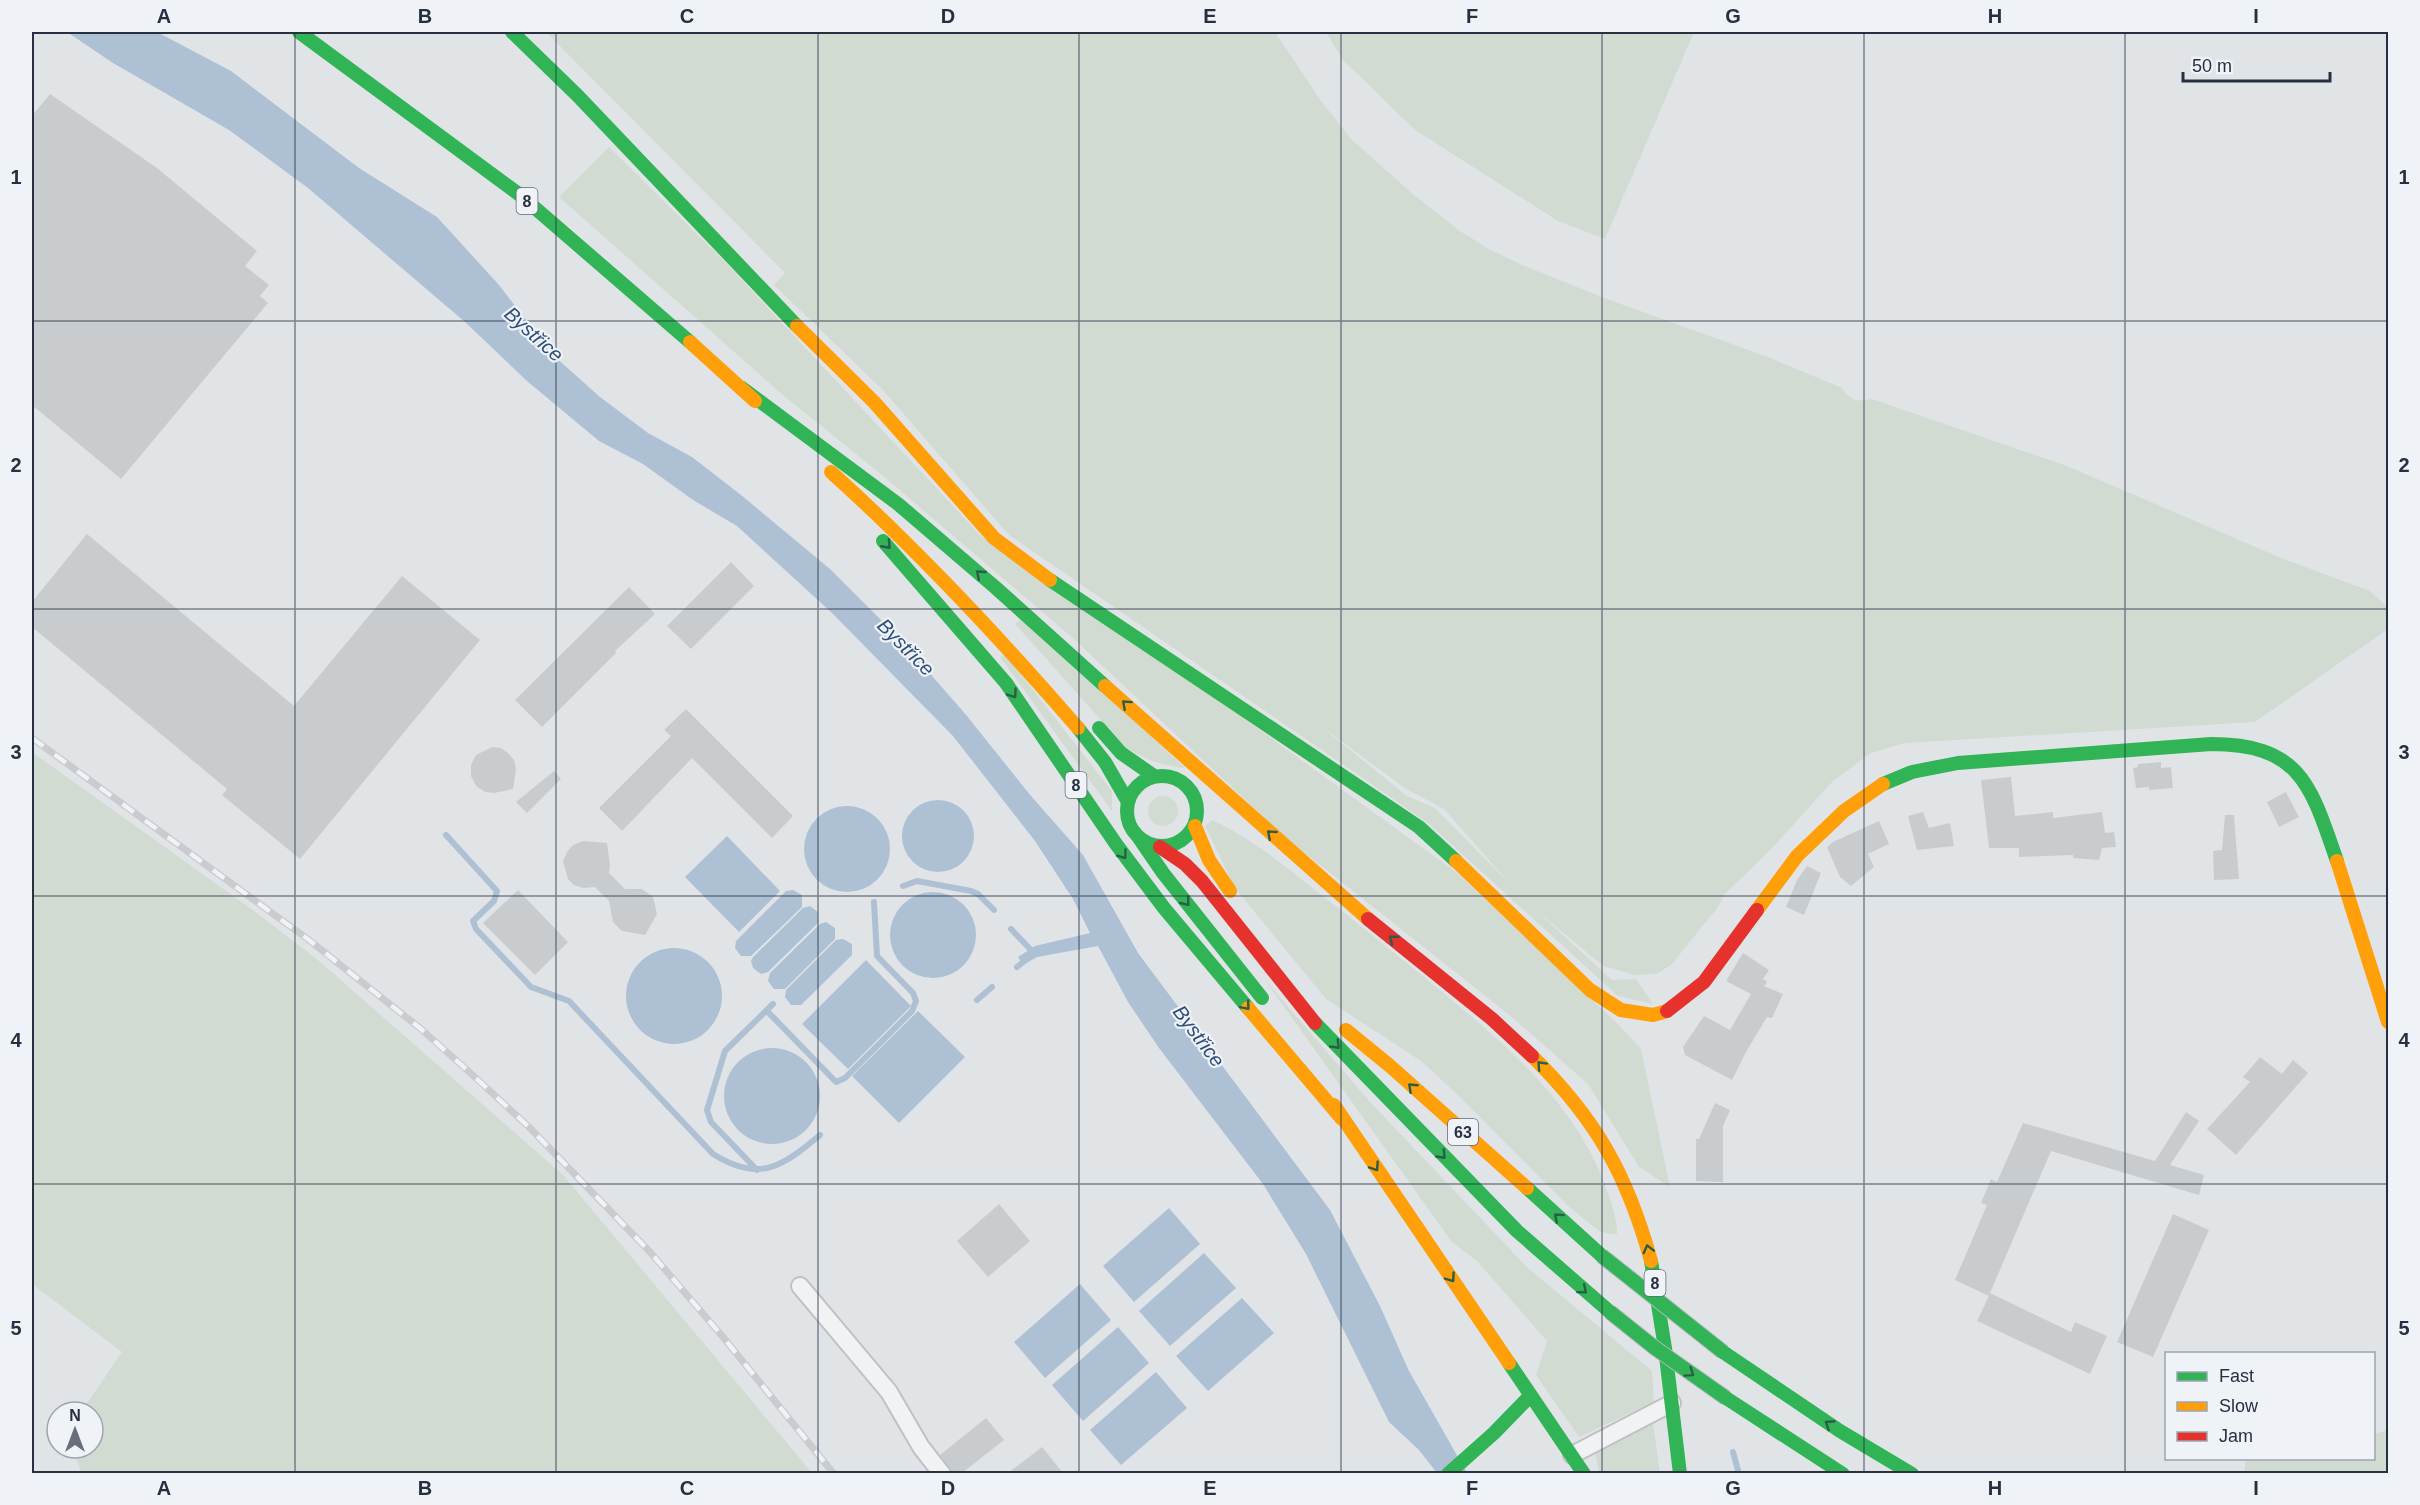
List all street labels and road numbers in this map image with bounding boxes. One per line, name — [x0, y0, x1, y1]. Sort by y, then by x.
road number: 8 — [516, 188, 538, 214]
road number: 8 — [1066, 772, 1086, 798]
road number: 63 — [1448, 1119, 1478, 1145]
road number: 8 — [1644, 1270, 1666, 1296]

